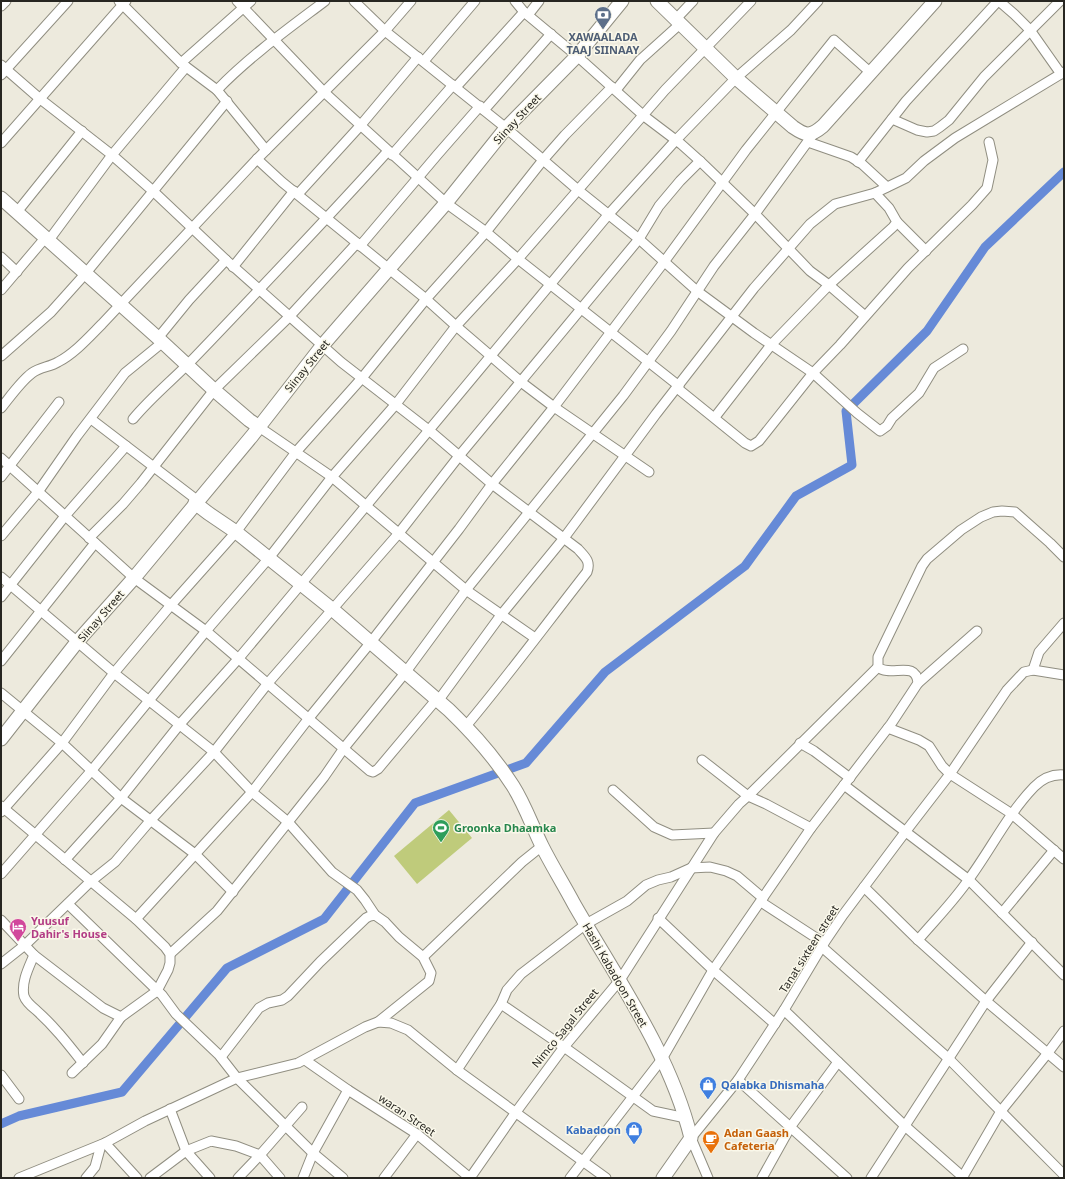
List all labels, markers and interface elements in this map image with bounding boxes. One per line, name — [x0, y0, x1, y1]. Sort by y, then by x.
bank icon: XAWAALADA TAAJ SIINAAY — [593, 5, 613, 30]
place label: XAWAALADA TAAJ SIINAAY — [567, 29, 640, 57]
street label: Siinay Street — [489, 90, 544, 147]
street label: Siinay Street — [281, 336, 333, 395]
street label: Siinay Street — [74, 587, 127, 645]
sports icon: Groonka Dhaamka — [431, 818, 451, 843]
place label: Groonka Dhaamka — [454, 820, 556, 835]
street label: Tanat sixteen street — [775, 902, 842, 996]
place label: Yuusuf Dahir's House — [31, 913, 107, 941]
hotel icon: Yuusuf Dahir's House — [8, 917, 28, 942]
street label: Hashi Kabadoon Street — [579, 920, 652, 1030]
street label: Nimco Sagal Street — [528, 985, 601, 1070]
shop icon: Qalabka Dhismaha — [698, 1075, 718, 1100]
place label: Qalabka Dhismaha — [721, 1077, 824, 1092]
street label: waran Street — [376, 1090, 439, 1139]
shop icon: Kabadoon — [624, 1120, 644, 1145]
place label: Kabadoon — [566, 1122, 621, 1137]
place label: Adan Gaash Cafeteria — [724, 1125, 789, 1153]
cafe icon: Adan Gaash Cafeteria — [701, 1129, 721, 1154]

